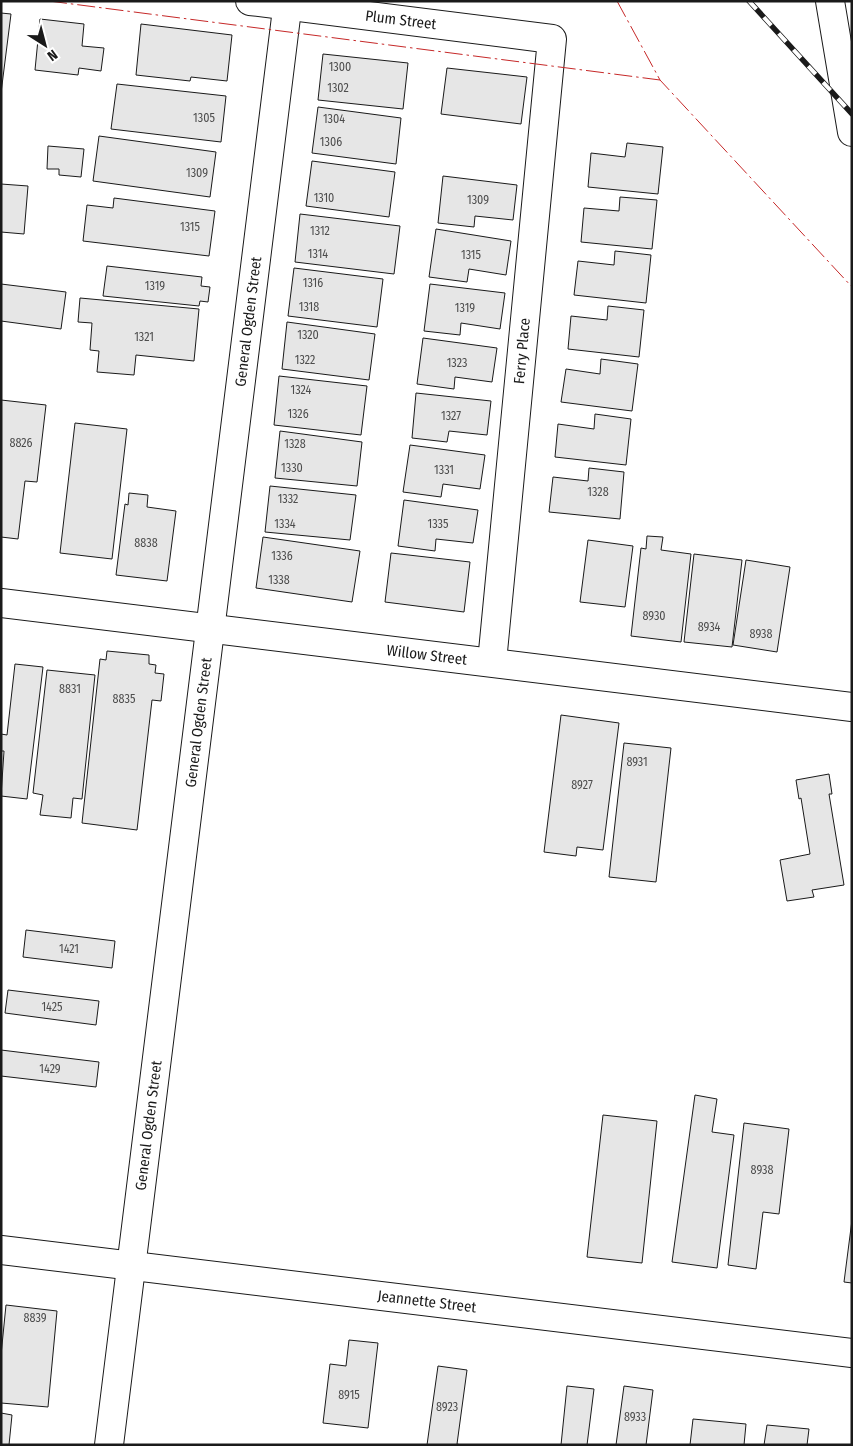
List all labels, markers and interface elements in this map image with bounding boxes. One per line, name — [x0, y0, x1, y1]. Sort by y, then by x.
street label: Plum Street — [364, 7, 438, 33]
north arrow — [20, 20, 70, 70]
text: N — [44, 46, 61, 64]
house number: 1300 — [329, 60, 351, 74]
house number: 1302 — [327, 81, 349, 95]
house number: 1305 — [193, 111, 215, 125]
house number: 1304 — [323, 112, 345, 126]
house number: 1306 — [320, 135, 342, 149]
house number: 1309 — [186, 166, 208, 180]
house number: 1310 — [314, 191, 334, 205]
house number: 1309 — [467, 193, 489, 207]
house number: 1315 — [180, 220, 200, 234]
house number: 1312 — [310, 224, 330, 238]
house number: 1314 — [308, 247, 328, 261]
house number: 1315 — [461, 248, 481, 262]
street label: General Ogden Street — [231, 255, 265, 388]
house number: 1316 — [303, 276, 323, 290]
house number: 1319 — [145, 279, 165, 293]
house number: 1318 — [299, 300, 319, 314]
house number: 1319 — [455, 301, 475, 315]
street label: Ferry Place — [510, 317, 534, 385]
house number: 1320 — [297, 328, 319, 342]
house number: 1321 — [134, 330, 154, 344]
house number: 1322 — [295, 353, 315, 367]
house number: 1323 — [447, 356, 467, 370]
house number: 1324 — [291, 383, 312, 397]
house number: 1326 — [287, 407, 309, 421]
house number: 1327 — [441, 409, 461, 423]
house number: 8826 — [9, 436, 33, 450]
house number: 1328 — [284, 437, 306, 451]
house number: 1330 — [281, 461, 303, 475]
house number: 1331 — [434, 463, 454, 477]
house number: 1328 — [587, 485, 609, 499]
house number: 1332 — [278, 492, 298, 506]
house number: 1334 — [274, 517, 296, 531]
house number: 1335 — [427, 517, 449, 531]
house number: 8838 — [134, 536, 158, 550]
house number: 1336 — [271, 549, 293, 563]
house number: 1338 — [268, 573, 290, 587]
house number: 8930 — [642, 609, 666, 623]
house number: 8934 — [698, 620, 720, 634]
house number: 8938 — [750, 627, 772, 641]
street label: Willow Street — [386, 641, 468, 669]
street label: General Ogden Street — [182, 656, 216, 789]
house number: 8831 — [59, 682, 81, 696]
house number: 8835 — [113, 692, 136, 706]
house number: 8931 — [626, 755, 648, 769]
house number: 8927 — [571, 778, 593, 792]
house number: 1421 — [59, 942, 79, 956]
house number: 1425 — [41, 1000, 63, 1014]
street label: General Ogden Street — [132, 1059, 166, 1192]
house number: 1429 — [39, 1062, 61, 1076]
house number: 8938 — [751, 1163, 773, 1177]
street label: Jeannette Street — [376, 1287, 477, 1316]
house number: 8839 — [23, 1311, 47, 1325]
house number: 8915 — [338, 1388, 360, 1402]
house number: 8923 — [436, 1400, 458, 1414]
house number: 8933 — [624, 1410, 646, 1424]

